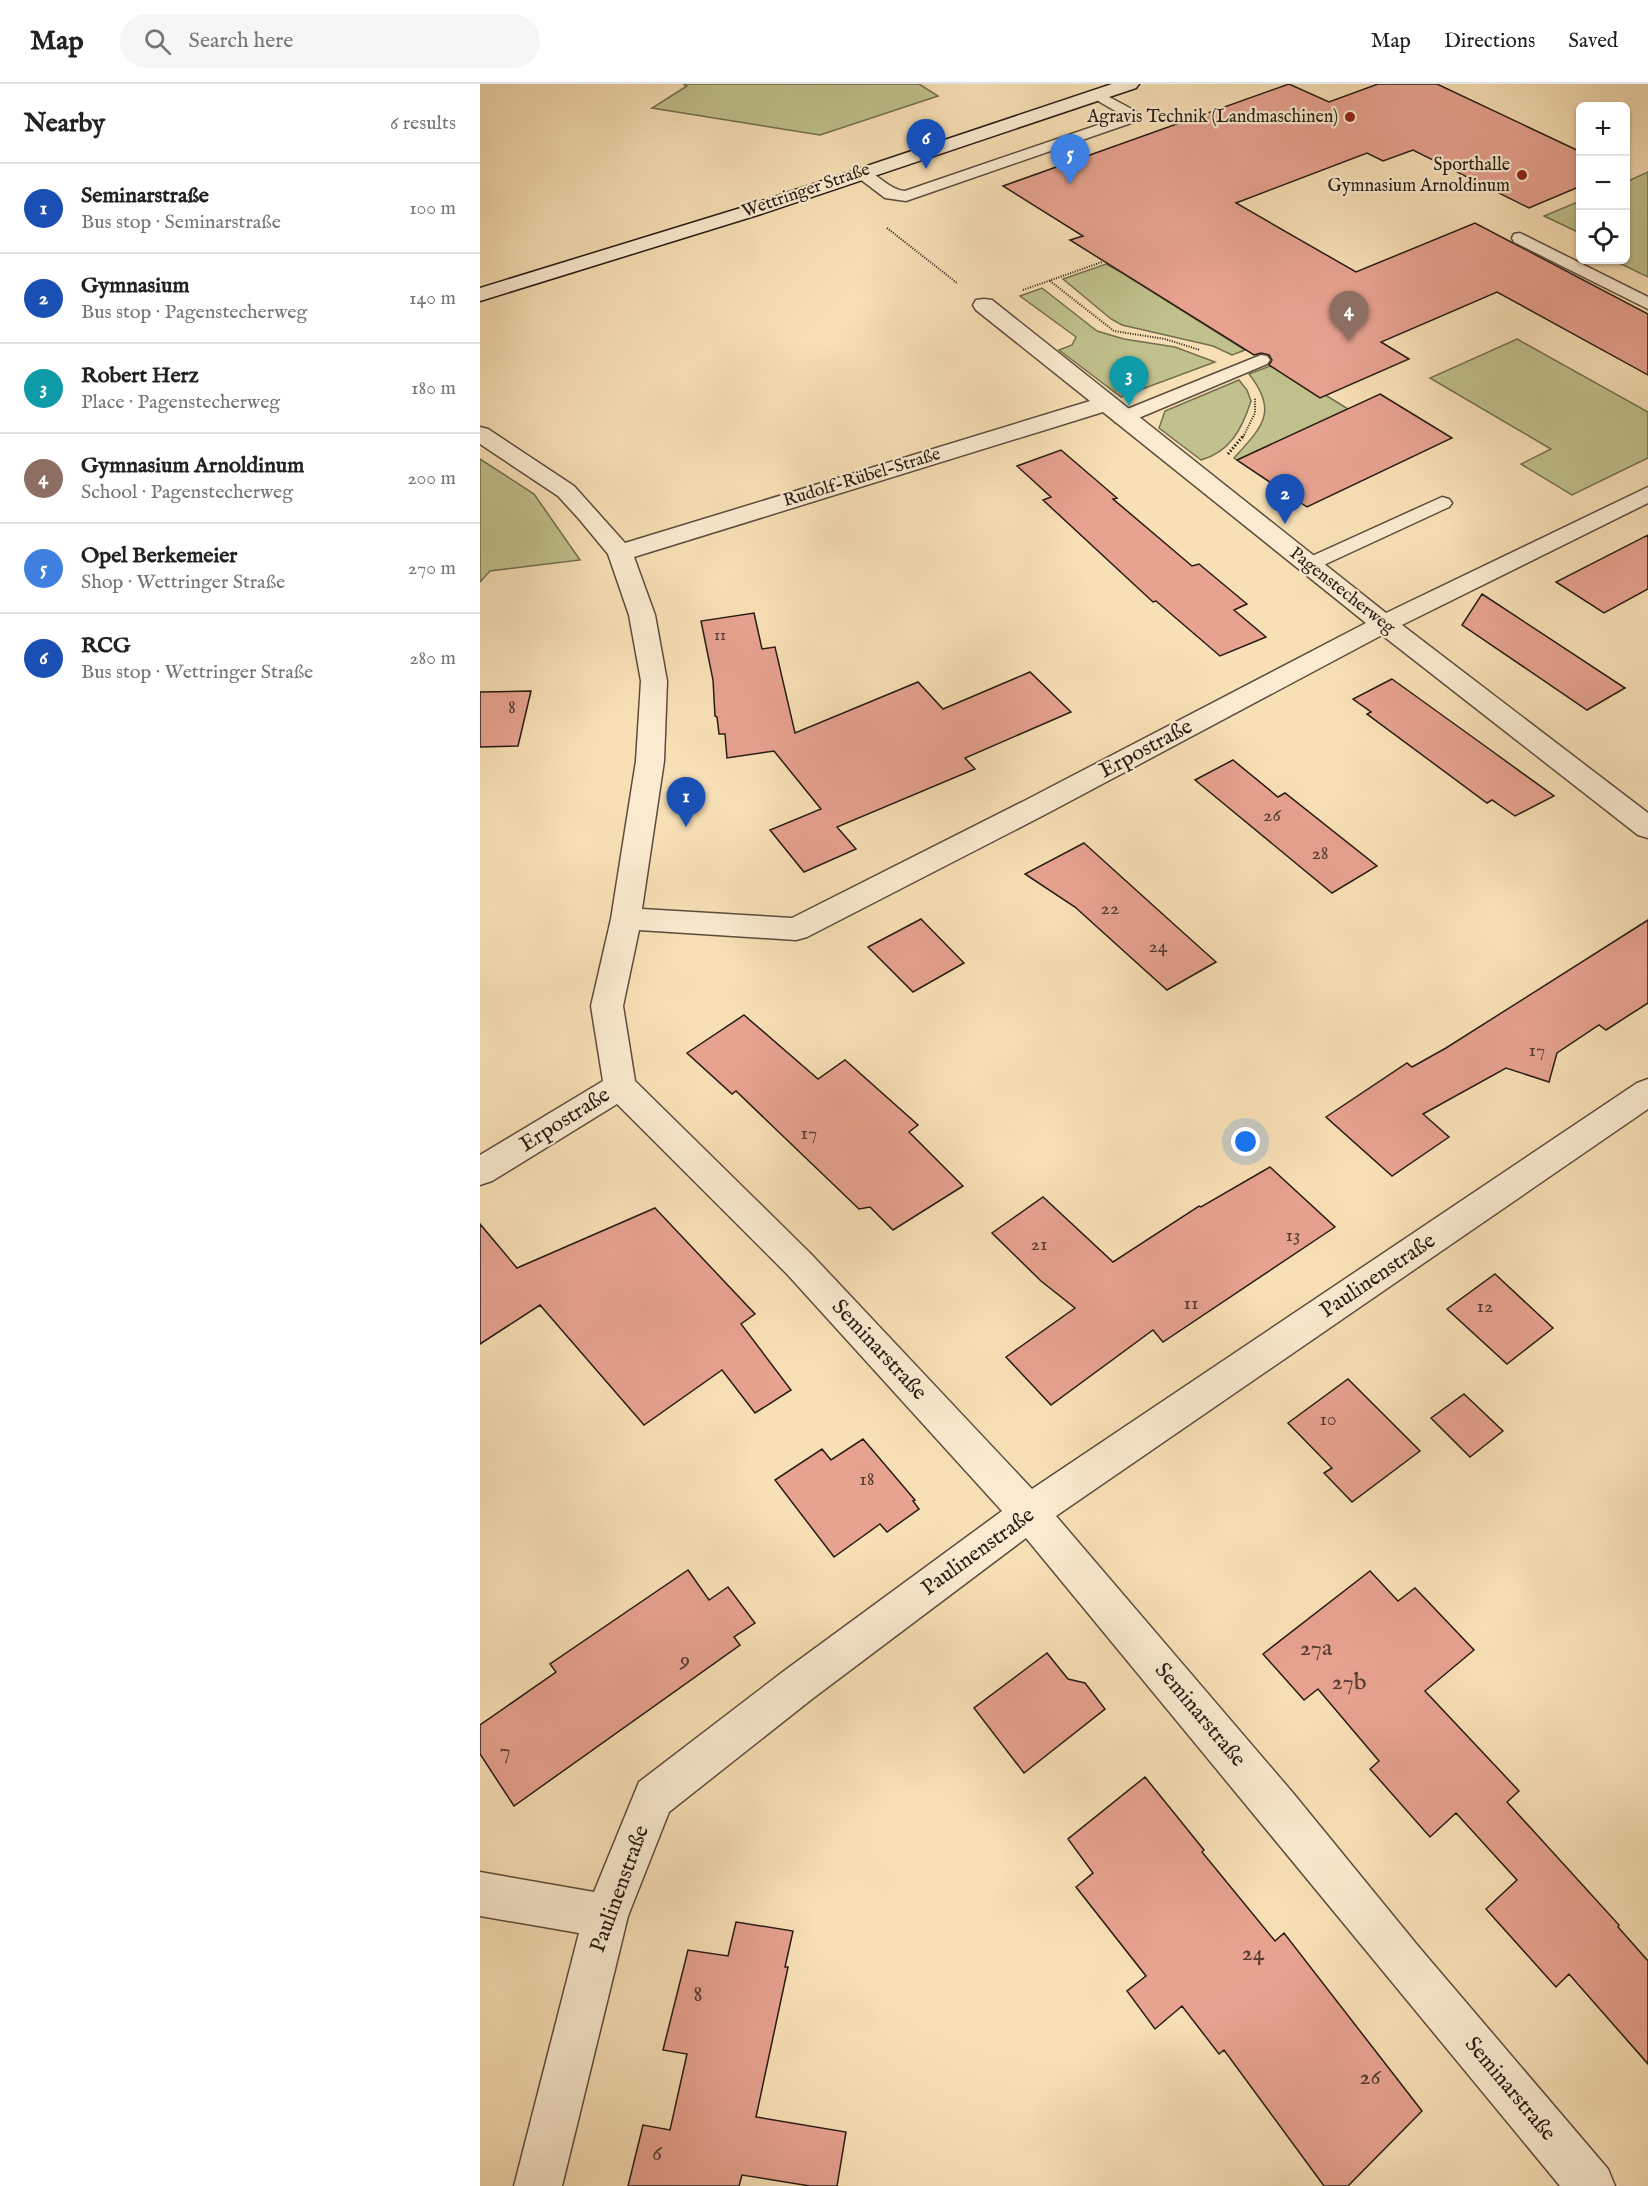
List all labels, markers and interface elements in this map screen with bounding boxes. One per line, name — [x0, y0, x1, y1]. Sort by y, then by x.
search box — [120, 14, 540, 68]
text: Map — [30, 24, 84, 59]
icon: search — [141, 25, 174, 58]
text: Search here — [189, 27, 293, 55]
text: Map — [1371, 28, 1411, 55]
text: Directions — [1444, 28, 1535, 55]
text: Saved — [1568, 28, 1618, 55]
map controls — [1576, 102, 1630, 264]
button: + — [1576, 102, 1630, 156]
place label: Agravis Technik (Landmaschinen) — [1086, 106, 1338, 129]
text: Nearby — [24, 107, 105, 140]
marker: Agravis Technik (Landmaschinen) — [1343, 110, 1357, 124]
text: 6 results — [390, 111, 456, 136]
pin: 6 — [906, 120, 946, 169]
pin: 5 — [1050, 135, 1090, 184]
place label: Sporthalle Gymnasium Arnoldinum — [1327, 154, 1510, 198]
button: − — [1576, 156, 1630, 210]
street label: Wettringer Straße — [739, 158, 873, 224]
marker: Sporthalle Gymnasium Arnoldinum — [1515, 168, 1529, 182]
text: Seminarstraße — [81, 182, 209, 210]
text: 1 — [40, 196, 47, 221]
text: 100 m — [409, 196, 456, 221]
text: Bus stop · Seminarstraße — [81, 210, 281, 235]
button: locate — [1576, 210, 1630, 264]
text: Gymnasium — [81, 272, 189, 300]
text: 2 — [39, 286, 48, 311]
text: 140 m — [409, 286, 456, 311]
pin: 4 — [1330, 292, 1368, 341]
text: Bus stop · Pagenstecherweg — [81, 300, 307, 325]
pin: 3 — [1110, 356, 1148, 406]
text: Robert Herz — [81, 362, 199, 390]
text: 3 — [40, 376, 47, 401]
text: 180 m — [411, 376, 456, 401]
text: Place · Pagenstecherweg — [81, 390, 280, 415]
street label: Rudolf-Rübel-Straße — [780, 443, 944, 513]
text: Gymnasium Arnoldinum — [81, 452, 304, 480]
text: 4 — [39, 466, 48, 491]
text: 200 m — [407, 466, 456, 491]
pin: 2 — [1266, 474, 1304, 524]
text: School · Pagenstecherweg — [81, 480, 293, 505]
text: Opel Berkemeier — [81, 542, 237, 570]
street label: Pagenstecherweg — [1284, 542, 1400, 640]
text: 5 — [40, 556, 47, 581]
text: 270 m — [408, 556, 456, 581]
text: Shop · Wettringer Straße — [81, 570, 285, 595]
house number: 11 — [714, 626, 726, 646]
text: RCG — [81, 632, 130, 660]
text: 6 — [39, 646, 48, 671]
text: 280 m — [409, 646, 456, 671]
text: Bus stop · Wettringer Straße — [81, 660, 313, 685]
house number: 8 — [508, 695, 516, 720]
street label: Erpostraße — [1095, 713, 1197, 785]
pin: 1 — [666, 778, 706, 827]
house number: 26 — [1263, 803, 1281, 828]
house number: 28 — [1311, 841, 1329, 866]
house number: 22 — [1101, 896, 1119, 921]
house number: 24 — [1148, 934, 1168, 959]
house number: 17 — [1529, 1038, 1545, 1063]
street label: Erpostraße — [515, 1081, 615, 1159]
house number: 17 — [801, 1121, 817, 1146]
your location — [1231, 1127, 1260, 1156]
house number: 13 — [1286, 1223, 1300, 1248]
street label: Paulinenstraße — [1315, 1227, 1441, 1325]
house number: 21 — [1031, 1232, 1047, 1257]
house number: 11 — [1184, 1291, 1198, 1316]
street label: Seminarstraße — [825, 1294, 933, 1406]
house number: 12 — [1477, 1294, 1493, 1319]
house number: 10 — [1319, 1407, 1337, 1432]
house number: 18 — [859, 1467, 875, 1492]
street label: Paulinenstraße — [916, 1502, 1040, 1602]
house number: 27a — [1300, 1633, 1333, 1664]
house number: 9 — [679, 1645, 690, 1676]
street label: Seminarstraße — [1148, 1657, 1252, 1773]
house number: 27b — [1331, 1667, 1367, 1698]
house number: 7 — [499, 1736, 511, 1767]
street label: Paulinenstraße — [584, 1822, 656, 1956]
house number: 24 — [1241, 1938, 1265, 1969]
house number: 8 — [693, 1979, 703, 2010]
street label: Seminarstraße — [1458, 2031, 1562, 2147]
house number: 26 — [1359, 2062, 1382, 2093]
house number: 6 — [652, 2138, 663, 2169]

